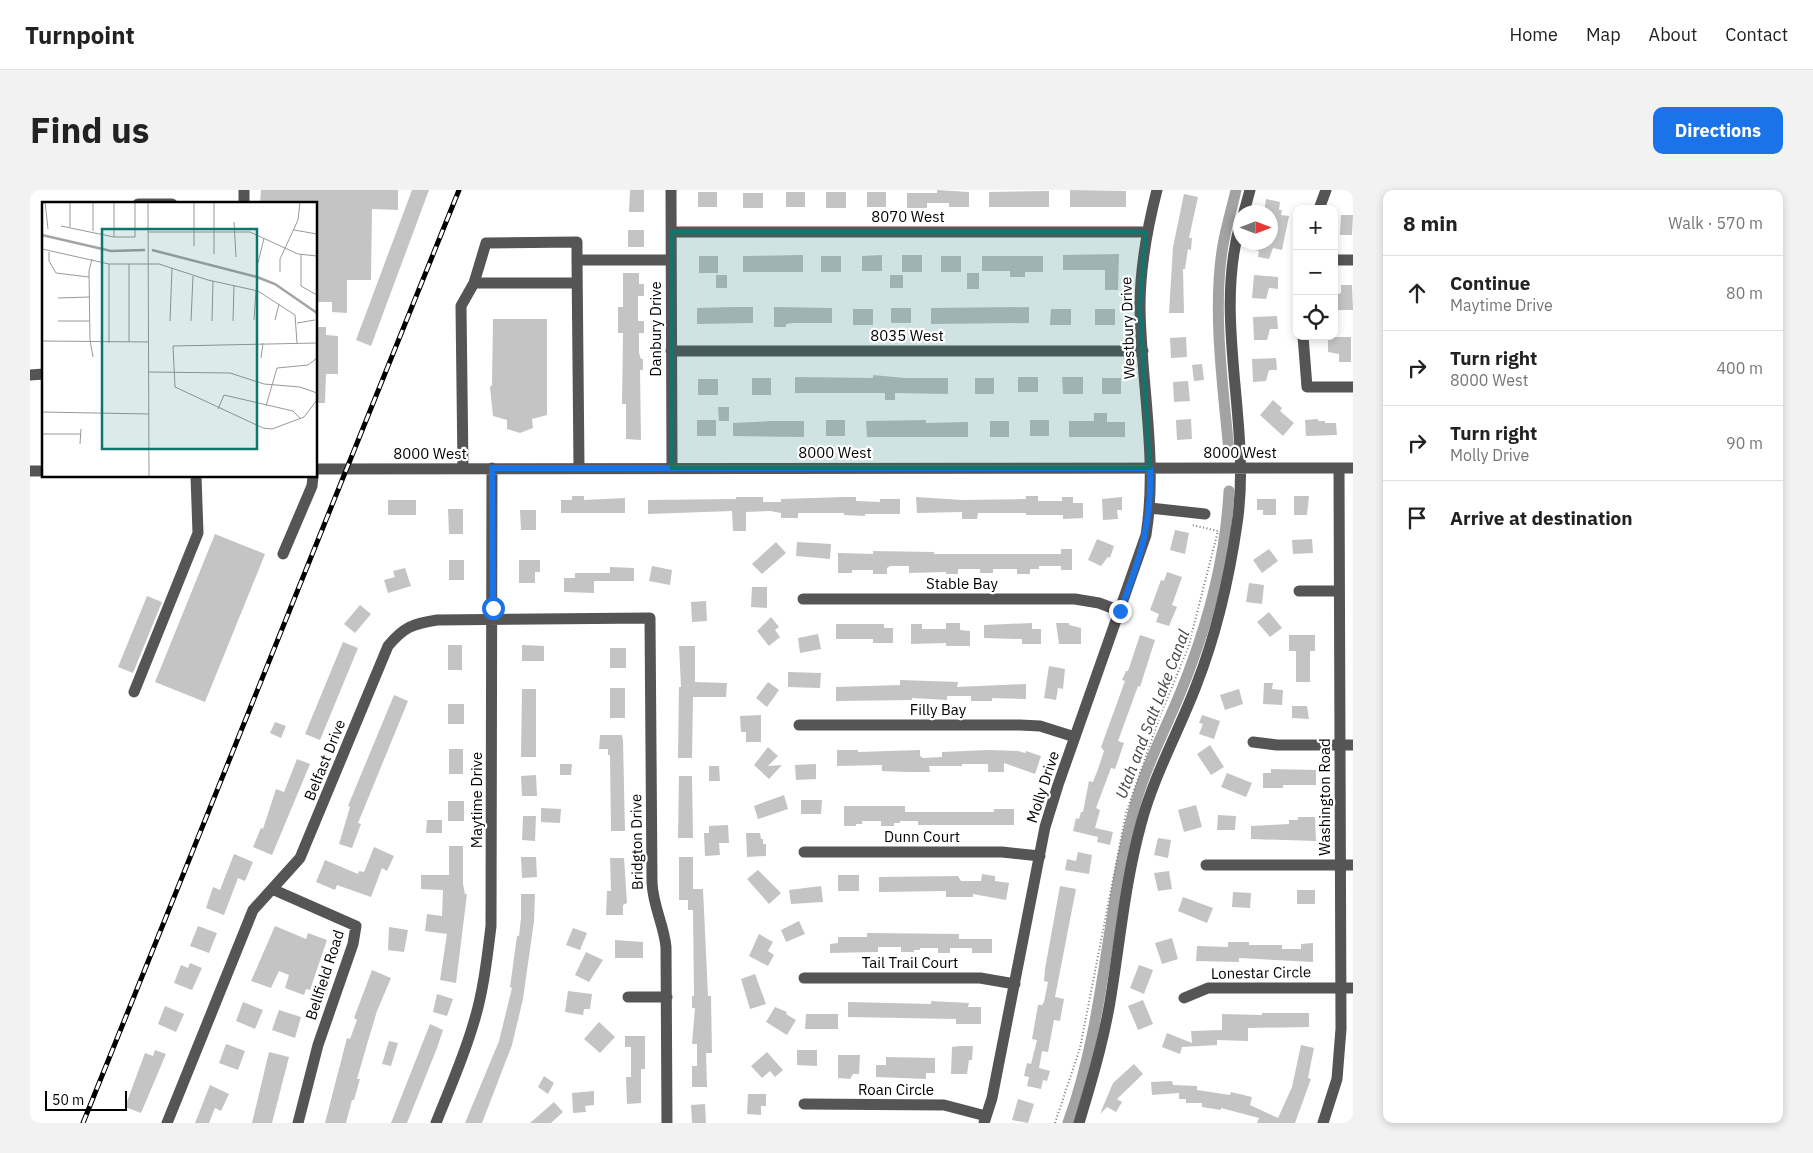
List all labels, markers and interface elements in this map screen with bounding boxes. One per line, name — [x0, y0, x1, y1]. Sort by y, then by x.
text: Turnpoint — [25, 19, 135, 51]
text: Home — [1510, 23, 1558, 46]
text: Map — [1586, 23, 1621, 46]
text: About — [1649, 23, 1697, 46]
text: Contact — [1725, 23, 1788, 46]
text: Find us — [30, 107, 149, 153]
button: Directions — [1653, 107, 1783, 154]
inset map — [42, 202, 318, 478]
north arrow — [1233, 205, 1278, 250]
map controls — [1293, 205, 1338, 340]
button: + — [1293, 205, 1338, 250]
street label: 8070 West — [871, 207, 945, 226]
text: 8 min — [1403, 209, 1458, 237]
text: Walk · 570 m — [1668, 213, 1763, 233]
button: − — [1293, 250, 1338, 295]
text: Continue — [1450, 271, 1530, 295]
street label: Westbury Drive — [1116, 276, 1139, 380]
icon: ahead — [1403, 279, 1431, 307]
street label: Danbury Drive — [646, 281, 665, 377]
text: 80 m — [1726, 283, 1763, 303]
button: locate — [1293, 295, 1338, 340]
text: Maytime Drive — [1450, 295, 1553, 315]
street label: 8035 West — [870, 326, 944, 345]
text: Turn right — [1450, 346, 1537, 370]
icon: right — [1403, 354, 1431, 382]
text: 400 m — [1716, 358, 1763, 378]
text: 8000 West — [1450, 370, 1528, 390]
text: Turn right — [1450, 421, 1537, 445]
icon: right — [1403, 429, 1431, 457]
text: 90 m — [1726, 433, 1763, 453]
street label: 8000 West — [798, 443, 872, 462]
street label: 8000 West — [1203, 443, 1277, 462]
street label: 8000 West — [393, 444, 467, 463]
text: Molly Drive — [1450, 445, 1529, 465]
icon: arrive — [1403, 504, 1431, 532]
text: Arrive at destination — [1450, 506, 1633, 530]
street label: Stable Bay — [926, 574, 998, 593]
route start — [482, 597, 505, 620]
route end — [1109, 600, 1132, 623]
water label: Utah and Salt Lake Canal — [1111, 626, 1194, 801]
street label: Filly Bay — [910, 700, 967, 719]
street label: Belfast Drive — [300, 716, 349, 803]
street label: Washington Road — [1315, 738, 1334, 856]
street label: Molly Drive — [1022, 749, 1063, 825]
street label: Maytime Drive — [467, 752, 486, 848]
street label: Bridgton Drive — [626, 794, 647, 890]
street label: Dunn Court — [884, 827, 960, 846]
street label: Bellfield Road — [301, 927, 348, 1022]
street label: Tail Trail Court — [862, 953, 958, 972]
street label: Lonestar Circle — [1211, 962, 1311, 983]
street label: Roan Circle — [858, 1080, 934, 1099]
scale bar — [45, 1088, 128, 1111]
text: 50 m — [52, 1091, 84, 1109]

